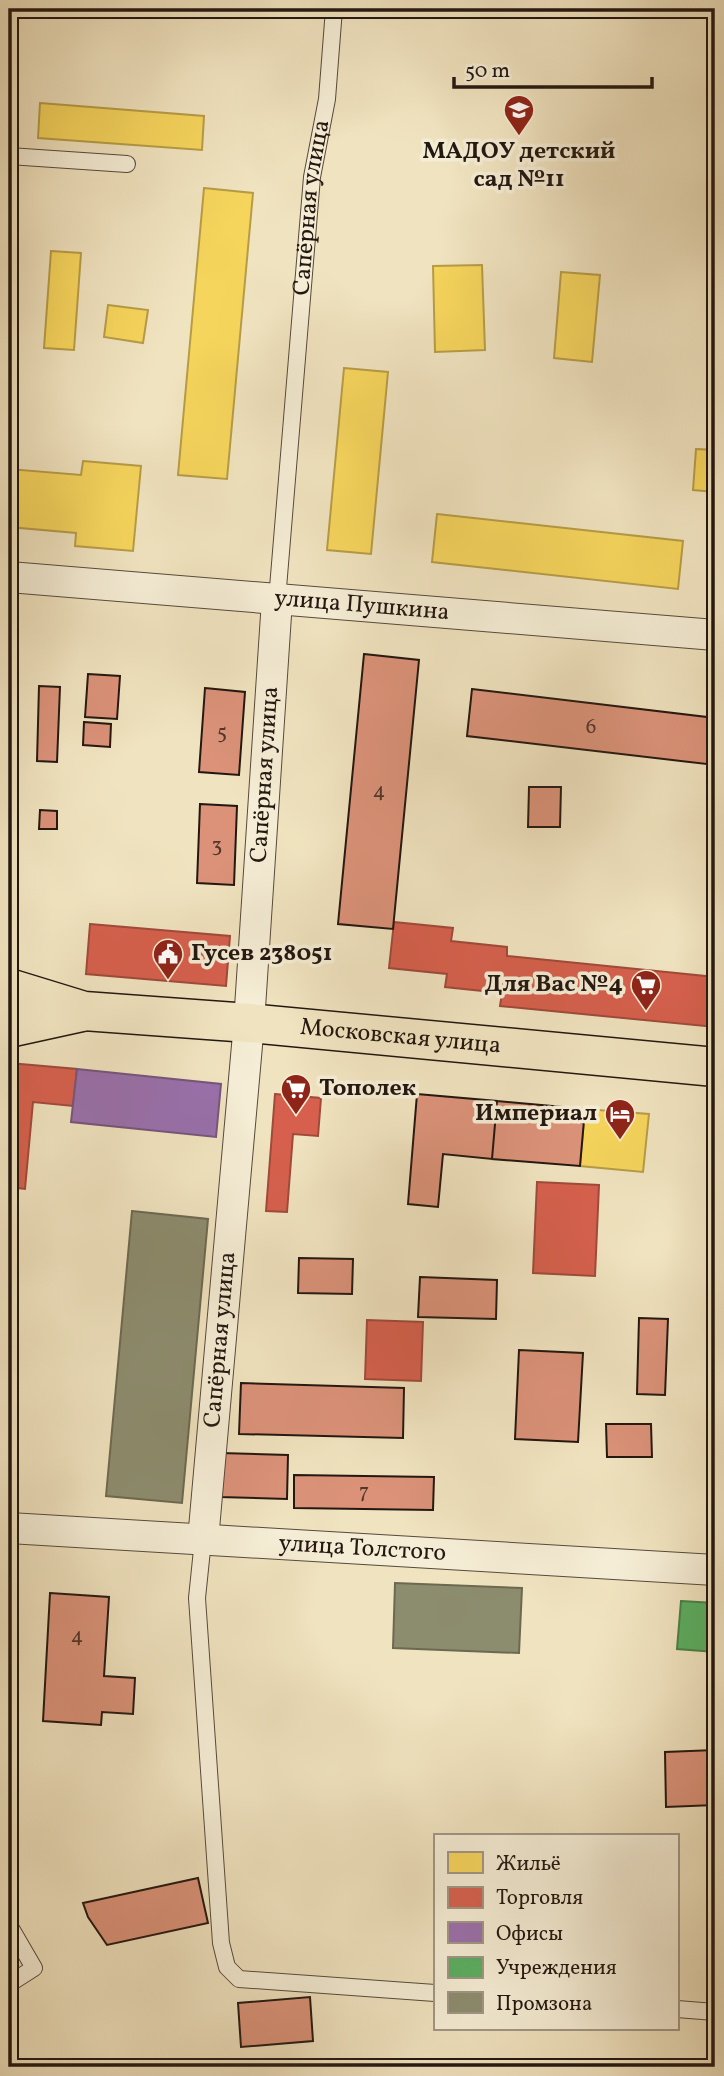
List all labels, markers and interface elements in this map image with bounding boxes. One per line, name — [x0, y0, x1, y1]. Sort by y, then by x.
scale bar — [454, 46, 652, 90]
text: 50 m — [465, 57, 510, 86]
school or university icon: МАДОУ детский сад №11 — [502, 93, 536, 137]
street label: Сапёрная улица — [285, 117, 340, 297]
place label: МАДОУ детский сад №11 — [422, 135, 616, 197]
street label: улица Пушкина — [273, 582, 451, 630]
street label: Сапёрная улица — [243, 685, 288, 864]
house number: 6 — [586, 713, 596, 742]
house number: 5 — [217, 718, 227, 747]
house number: 4 — [373, 777, 385, 806]
house number: 3 — [212, 831, 222, 860]
public building icon: Гусев 238051 — [151, 937, 185, 981]
place label: Гусев 238051 — [191, 937, 332, 971]
place label: Для Вас №4 — [484, 968, 623, 1002]
supermarket icon: Для Вас №4 — [629, 968, 663, 1012]
street label: Московская улица — [298, 1011, 502, 1064]
supermarket icon: Тополек — [279, 1072, 313, 1116]
place label: Тополек — [319, 1072, 416, 1106]
place label: Империал — [475, 1097, 597, 1131]
hotel icon: Империал — [603, 1097, 637, 1141]
street label: Сапёрная улица — [196, 1250, 246, 1429]
house number: 7 — [359, 1478, 369, 1507]
street label: улица Толстого — [278, 1527, 447, 1571]
house number: 4 — [71, 1622, 83, 1651]
legend — [434, 1834, 678, 2030]
text: Жильё — [496, 1850, 561, 1879]
text: Торговля — [496, 1884, 583, 1913]
text: Офисы — [496, 1920, 563, 1949]
text: Учреждения — [496, 1954, 617, 1983]
text: Промзона — [496, 1990, 592, 2019]

